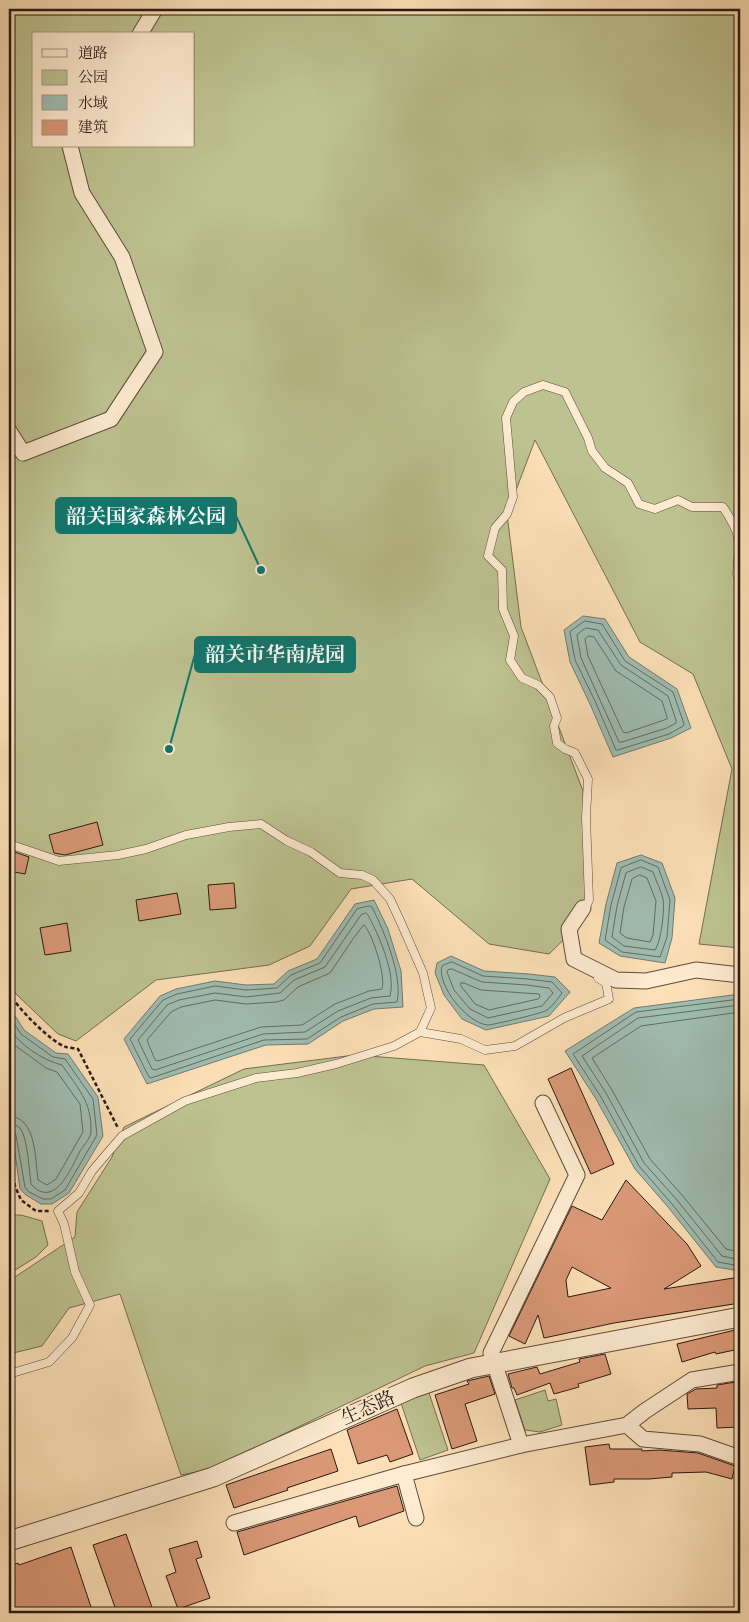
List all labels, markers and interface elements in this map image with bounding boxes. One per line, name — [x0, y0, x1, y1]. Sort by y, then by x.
legend — [32, 32, 195, 148]
text: 道路 — [78, 44, 108, 63]
text: 公园 — [78, 68, 108, 87]
text: 水域 — [78, 94, 108, 113]
text: 建筑 — [78, 118, 108, 137]
callout: 韶关国家森林公园 — [56, 498, 236, 533]
text: 韶关国家森林公园 — [66, 504, 226, 529]
callout: 韶关市华南虎园 — [195, 637, 355, 672]
text: 韶关市华南虎园 — [205, 642, 345, 667]
street label: 生态路 — [337, 1385, 399, 1431]

